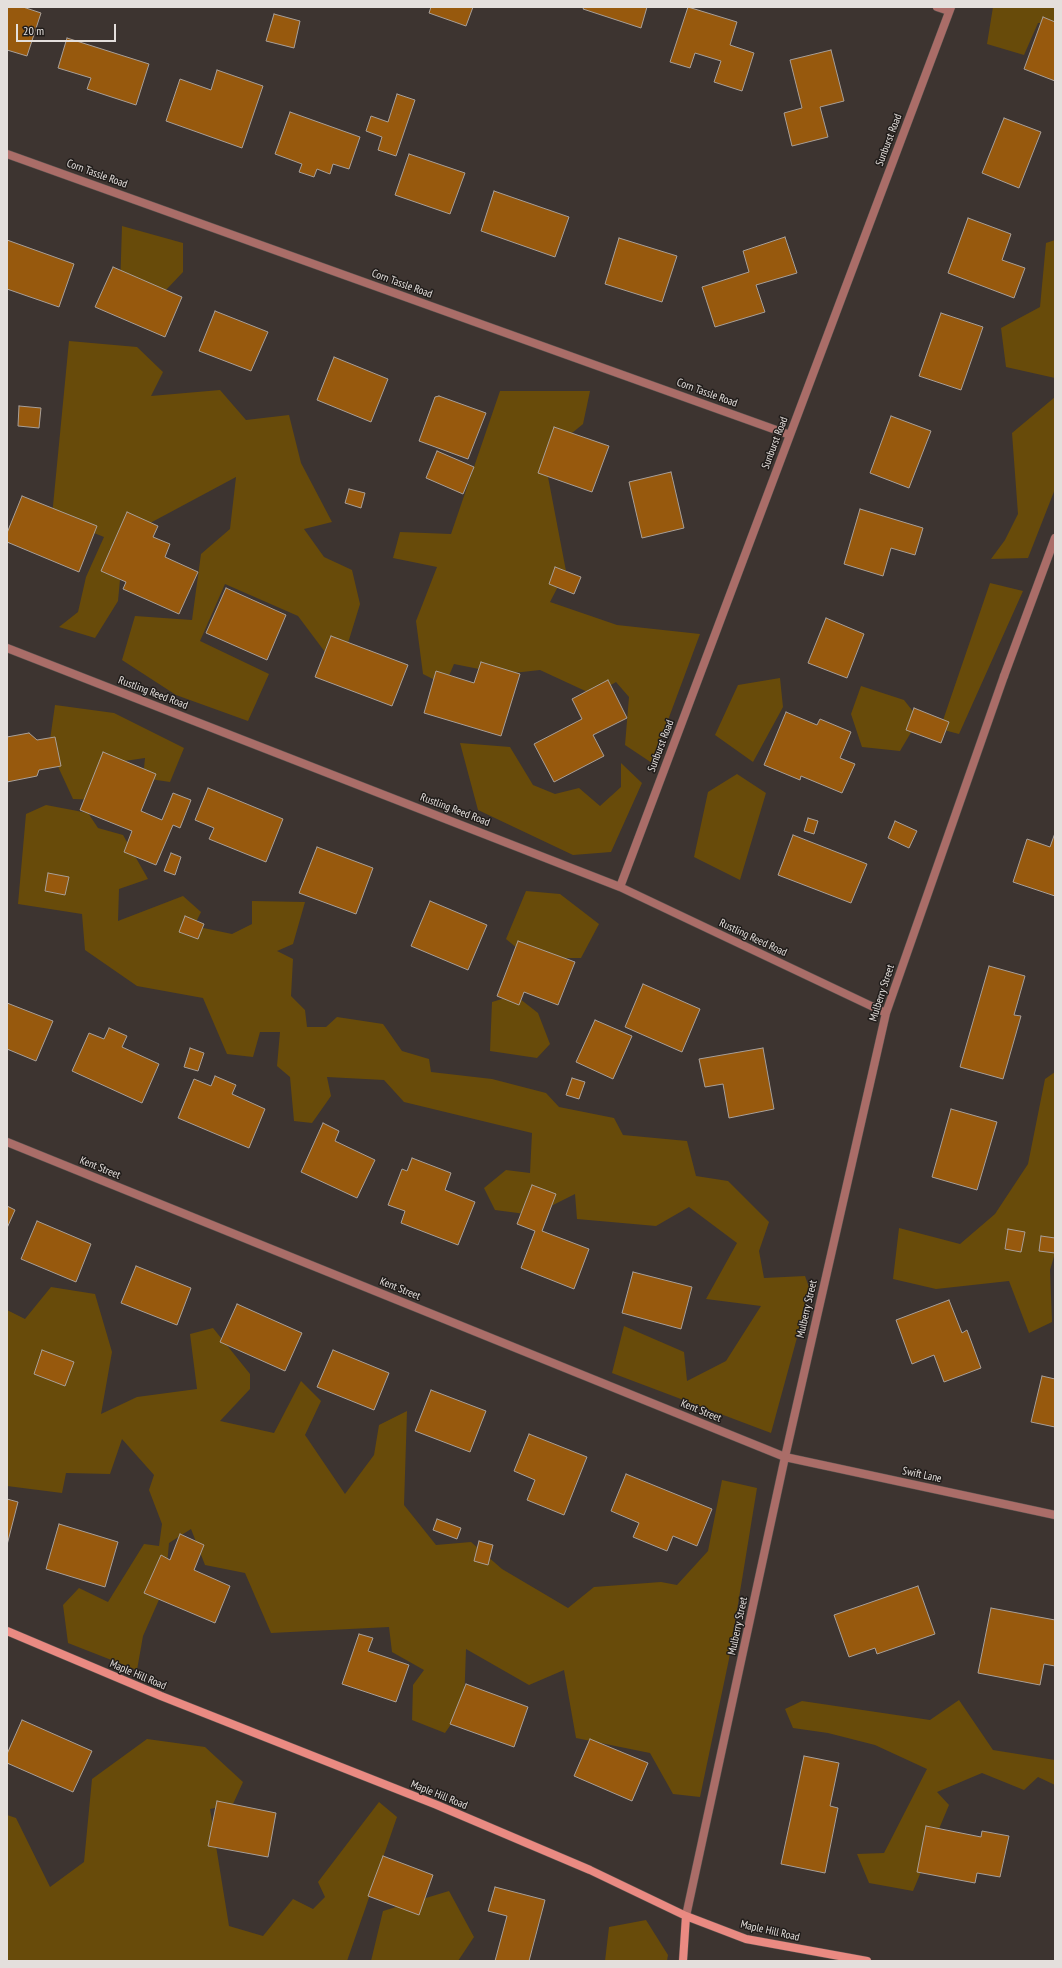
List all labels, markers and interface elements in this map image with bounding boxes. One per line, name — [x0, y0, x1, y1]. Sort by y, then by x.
scale bar — [18, 16, 118, 42]
text: 20 m — [23, 23, 44, 38]
street label: Sunburst Road — [873, 112, 905, 168]
street label: Corn Tassle Road — [65, 157, 129, 191]
street label: Corn Tassle Road — [370, 267, 434, 301]
street label: Corn Tassle Road — [675, 376, 739, 410]
street label: Sunburst Road — [759, 415, 791, 471]
street label: Rustling Reed Road — [116, 674, 190, 712]
street label: Sunburst Road — [645, 718, 677, 774]
street label: Rustling Reed Road — [418, 791, 492, 829]
street label: Rustling Reed Road — [717, 917, 789, 959]
street label: Mulberry Street — [867, 963, 897, 1023]
street label: Kent Street — [78, 1154, 122, 1182]
street label: Kent Street — [378, 1275, 422, 1303]
street label: Mulberry Street — [794, 1279, 820, 1339]
street label: Kent Street — [679, 1397, 723, 1425]
street label: Swift Lane — [901, 1464, 943, 1486]
street label: Mulberry Street — [725, 1596, 751, 1656]
street label: Maple Hill Road — [108, 1657, 168, 1693]
street label: Maple Hill Road — [409, 1778, 469, 1812]
street label: Maple Hill Road — [739, 1918, 801, 1944]

